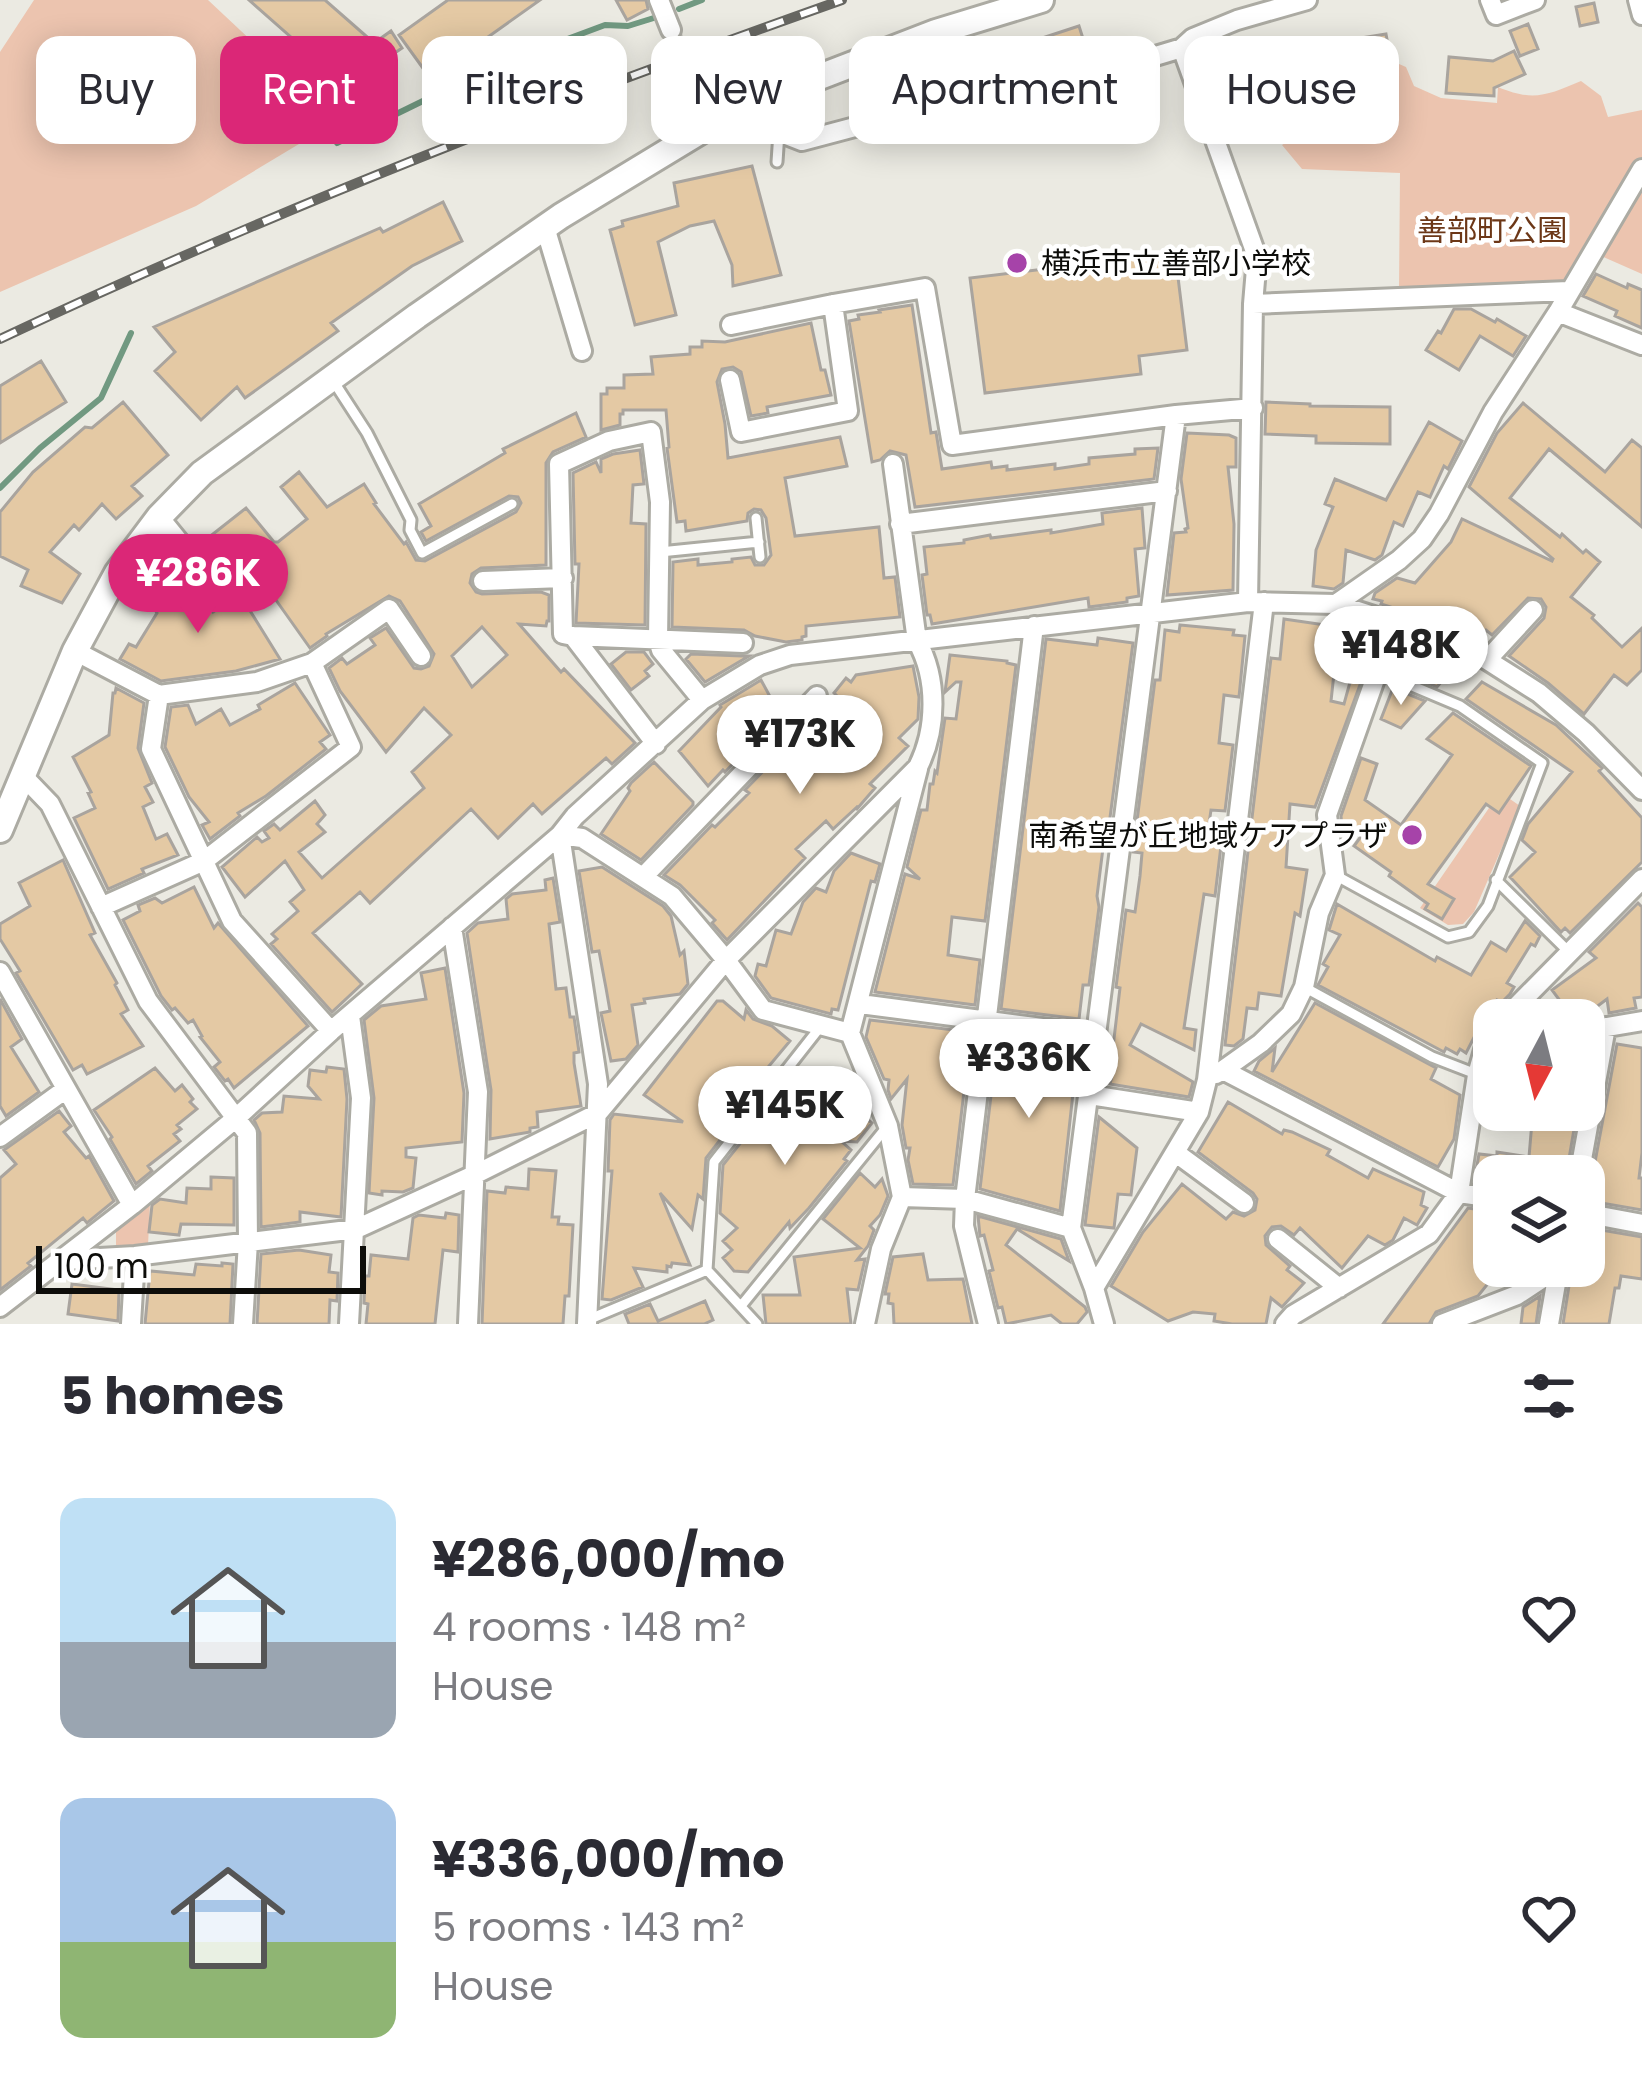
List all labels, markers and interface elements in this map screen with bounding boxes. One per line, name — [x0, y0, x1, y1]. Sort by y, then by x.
chip: Buy — [36, 36, 196, 144]
chip: Rent — [220, 36, 398, 144]
chip: Filters — [422, 36, 627, 144]
chip: New — [651, 36, 825, 144]
chip: Apartment — [849, 36, 1160, 144]
chip: House — [1184, 36, 1399, 144]
park label: 善部町公園 — [1417, 209, 1567, 252]
place label: 横浜市立善部小学校 — [1041, 242, 1311, 285]
marker: 横浜市立善部小学校 — [1004, 250, 1030, 276]
pin: ¥286K — [114, 534, 282, 636]
text: ¥286K — [135, 545, 261, 600]
pin: ¥148K — [1317, 606, 1485, 708]
text: ¥148K — [1341, 617, 1461, 672]
pin: ¥173K — [716, 695, 884, 797]
text: ¥173K — [744, 706, 856, 761]
place label: 南希望が丘地域ケアプラザ — [1028, 814, 1388, 857]
marker: 南希望が丘地域ケアプラザ — [1399, 822, 1425, 848]
north arrow — [1473, 999, 1605, 1131]
map controls — [1473, 999, 1605, 1287]
pin: ¥336K — [945, 1019, 1113, 1121]
text: ¥336K — [966, 1030, 1092, 1085]
pin: ¥145K — [701, 1066, 869, 1168]
text: ¥145K — [725, 1077, 845, 1132]
button: layers — [1473, 1155, 1605, 1287]
scale bar — [36, 1240, 366, 1293]
text: 100 m — [54, 1243, 149, 1290]
text: 5 homes — [60, 1360, 285, 1432]
icon: filters — [1516, 1363, 1582, 1429]
text: ¥286,000/mo — [432, 1523, 785, 1595]
icon: home — [156, 1546, 300, 1690]
icon: heart — [1516, 1585, 1582, 1651]
text: 4 rooms · 148 m² — [432, 1600, 746, 1655]
text: House — [432, 1659, 553, 1714]
text: ¥336,000/mo — [432, 1823, 784, 1895]
icon: home — [156, 1846, 300, 1990]
icon: heart — [1516, 1885, 1582, 1951]
text: 5 rooms · 143 m² — [432, 1900, 744, 1955]
text: House — [432, 1959, 553, 2014]

